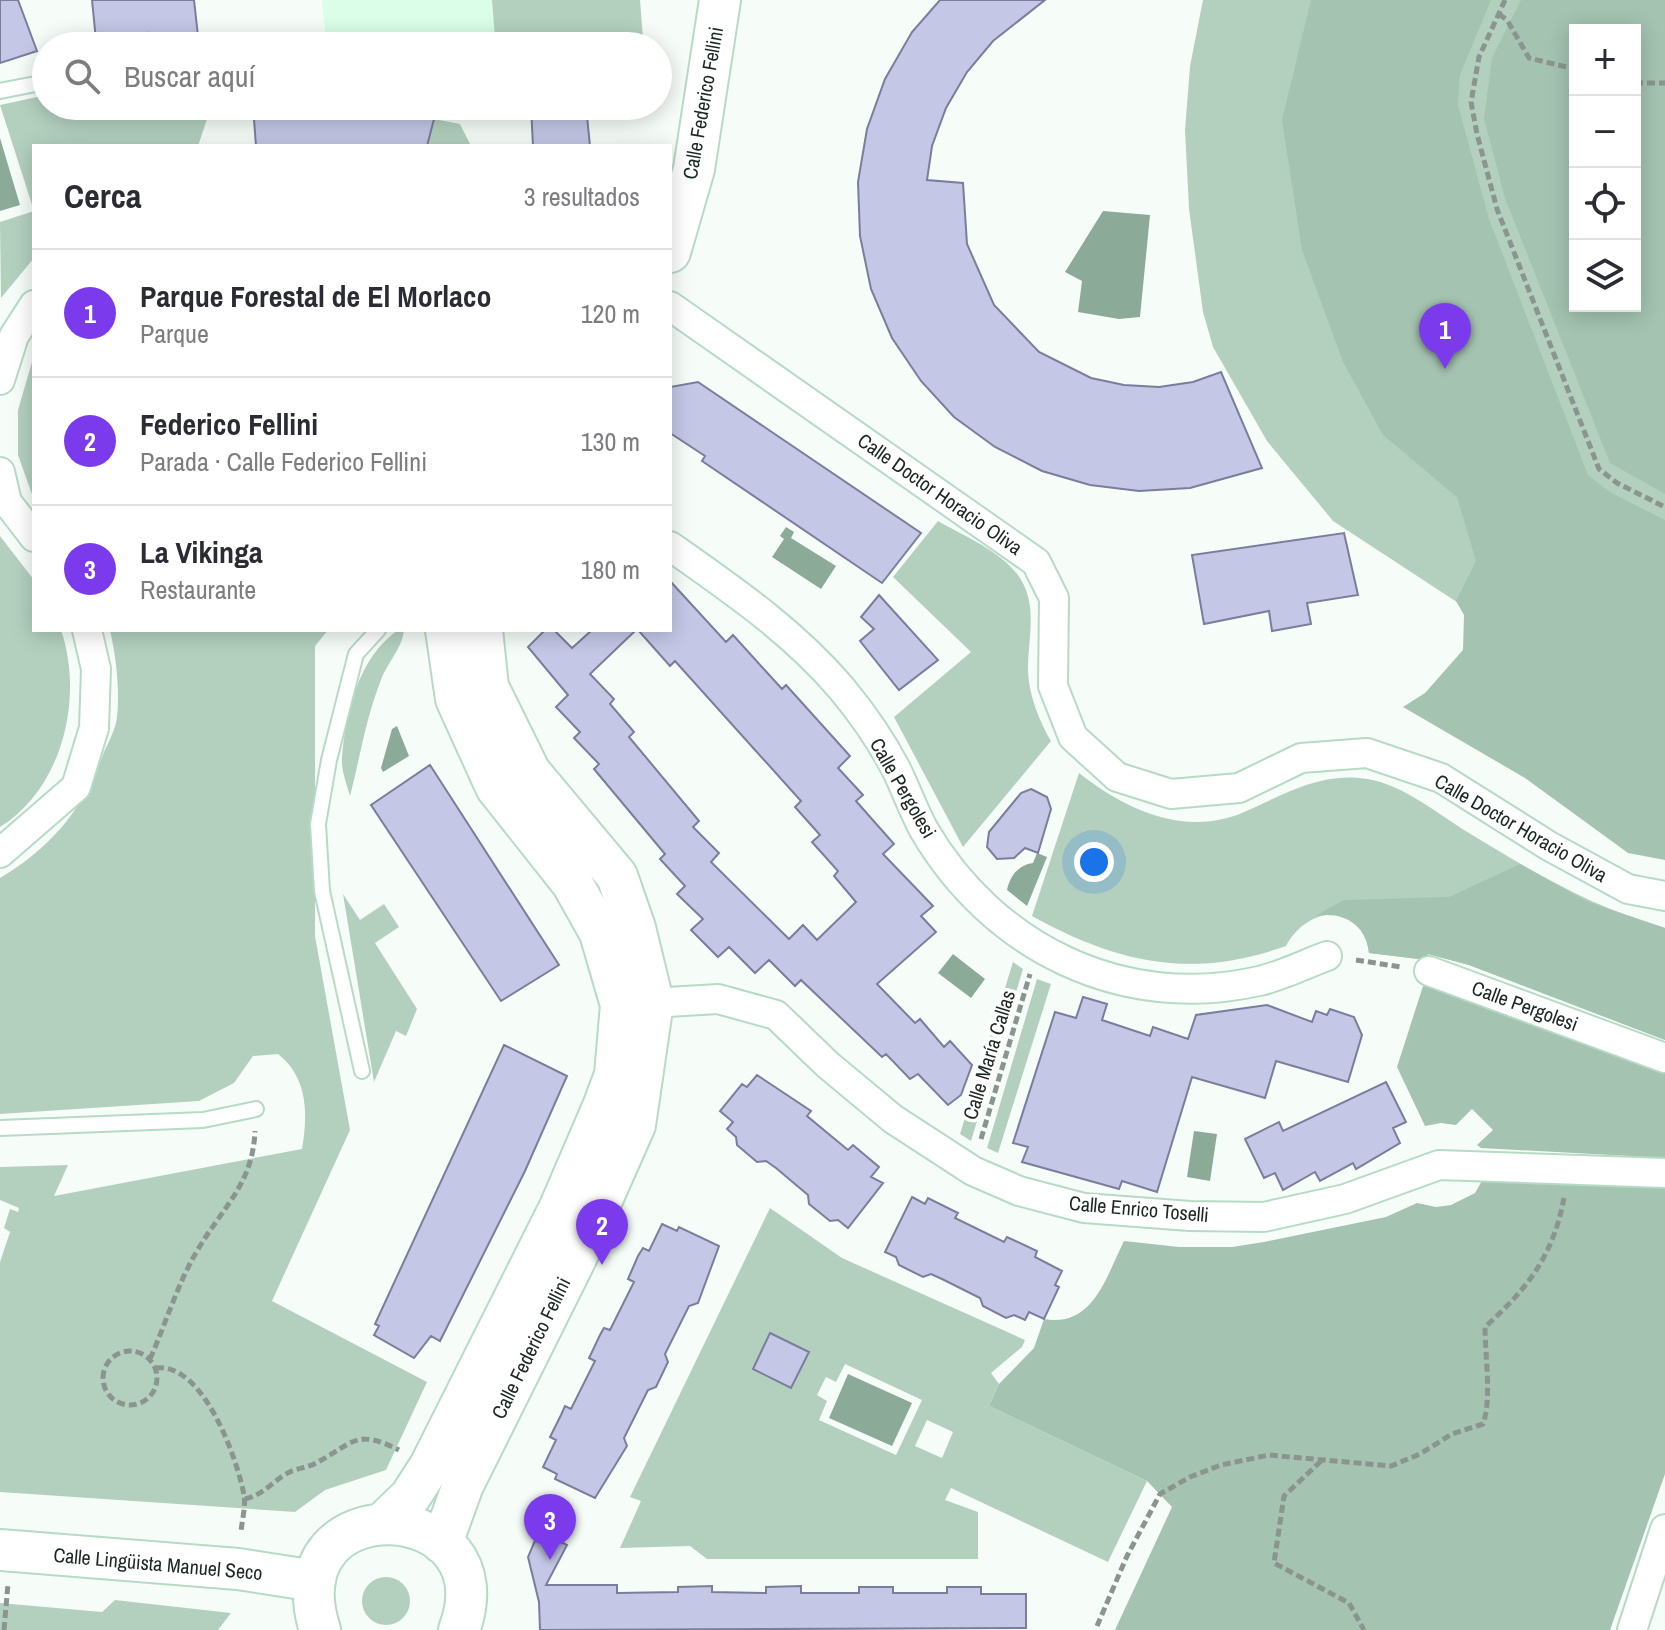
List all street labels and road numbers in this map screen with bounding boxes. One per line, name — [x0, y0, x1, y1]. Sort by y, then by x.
street label: Calle Federico Fellini — [676, 25, 729, 181]
street label: Calle Doctor Horacio Oliva — [853, 427, 1028, 561]
street label: Calle Pergolesi — [864, 733, 943, 843]
street label: Calle Doctor Horacio Oliva — [1430, 767, 1612, 888]
street label: Calle Pergolesi — [1468, 974, 1582, 1037]
street label: Calle María Callas — [956, 987, 1021, 1123]
street label: Calle Enrico Toselli — [1068, 1189, 1210, 1228]
street label: Calle Federico Fellini — [485, 1273, 576, 1423]
street label: Calle Lingüista Manuel Seco — [52, 1541, 264, 1586]

